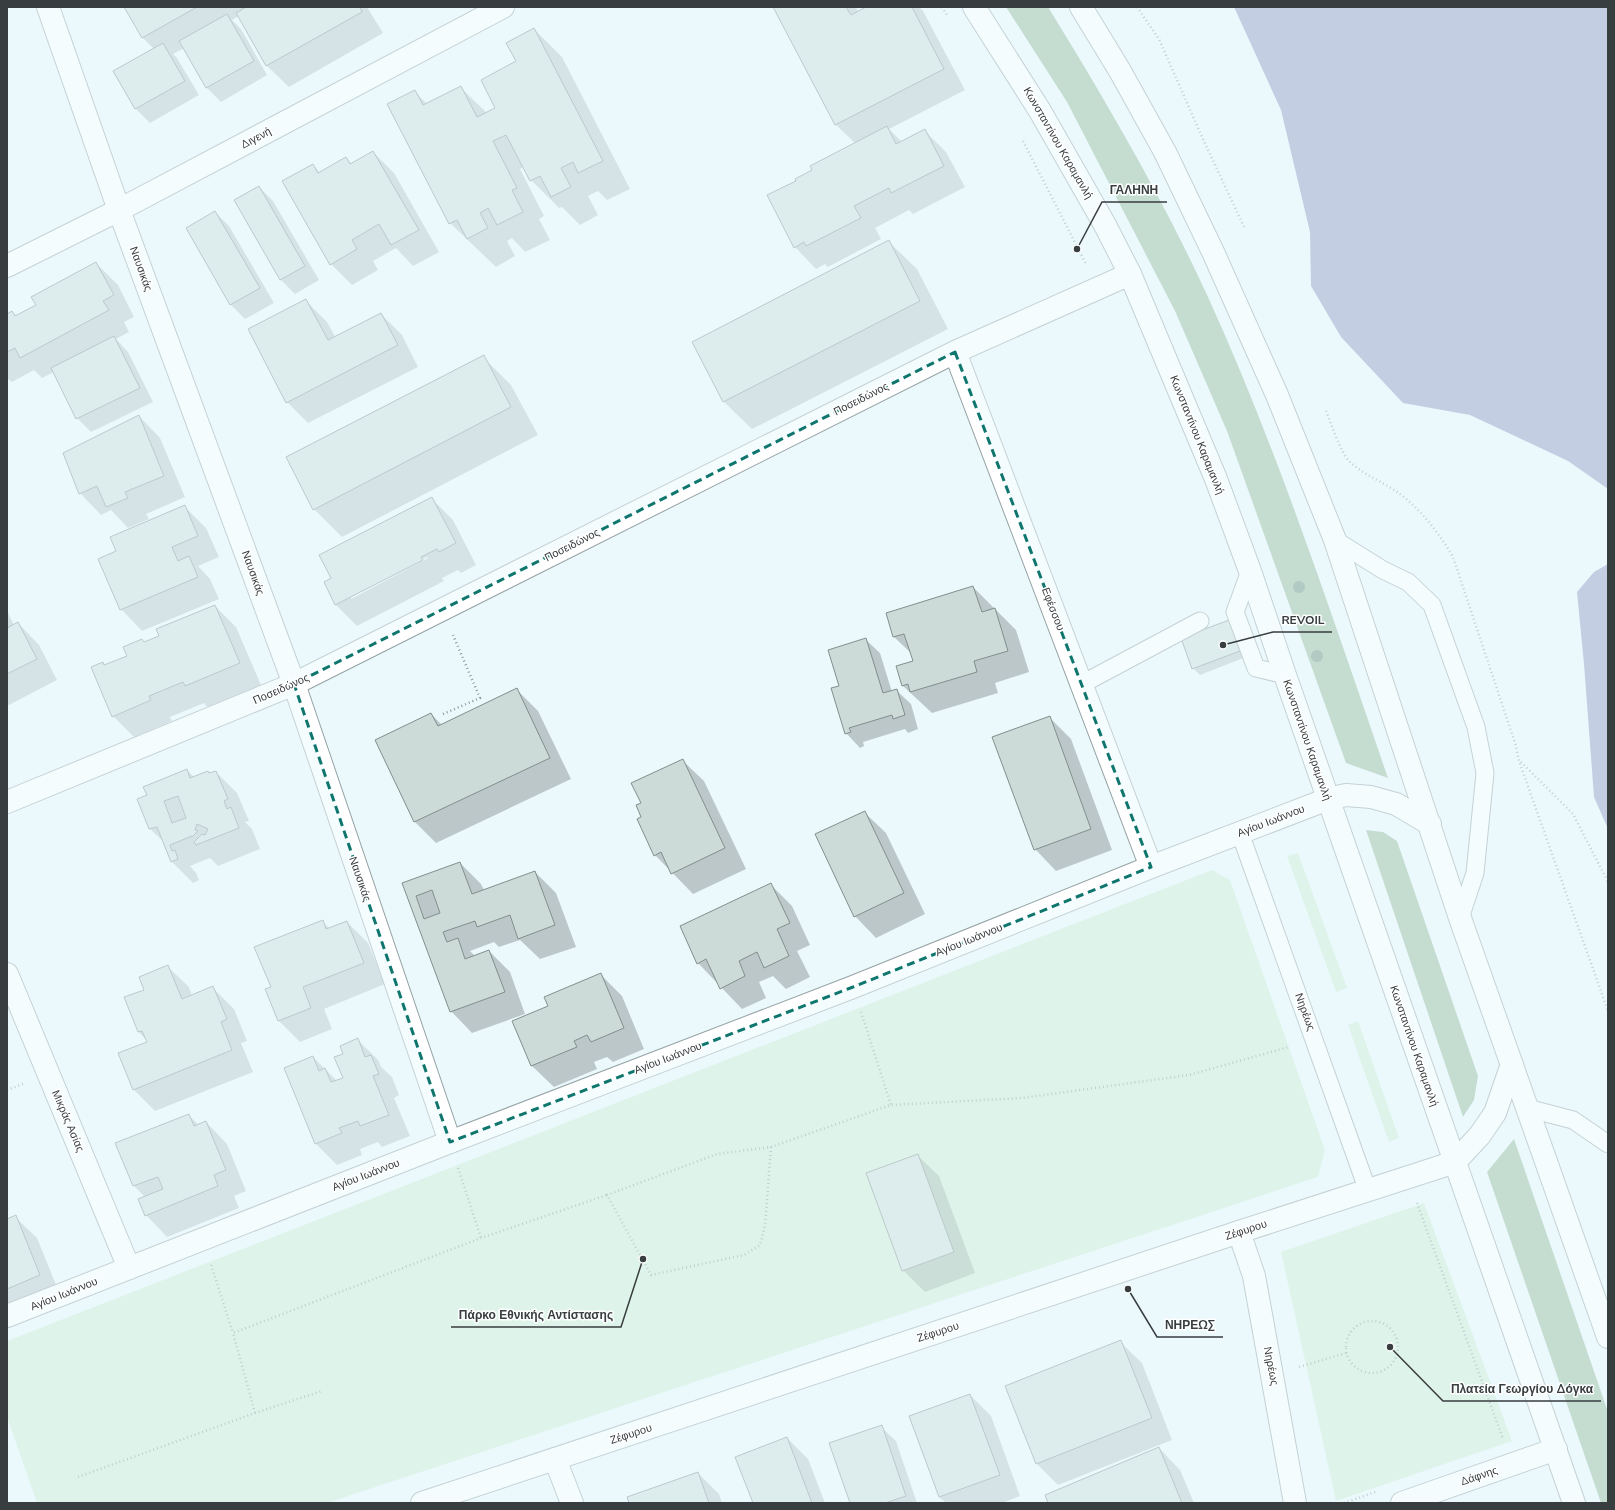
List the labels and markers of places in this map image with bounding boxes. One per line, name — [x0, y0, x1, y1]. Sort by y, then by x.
callout: ΓΑΛΗΝΗ — [1102, 178, 1167, 202]
callout: REVOIL — [1273, 608, 1332, 632]
callout: Πάρκο Εθνικής Αντίστασης — [451, 1303, 621, 1327]
callout: ΝΗΡΕΩΣ — [1157, 1313, 1223, 1337]
callout: Πλατεία Γεωργίου Δόγκα — [1443, 1377, 1601, 1401]

